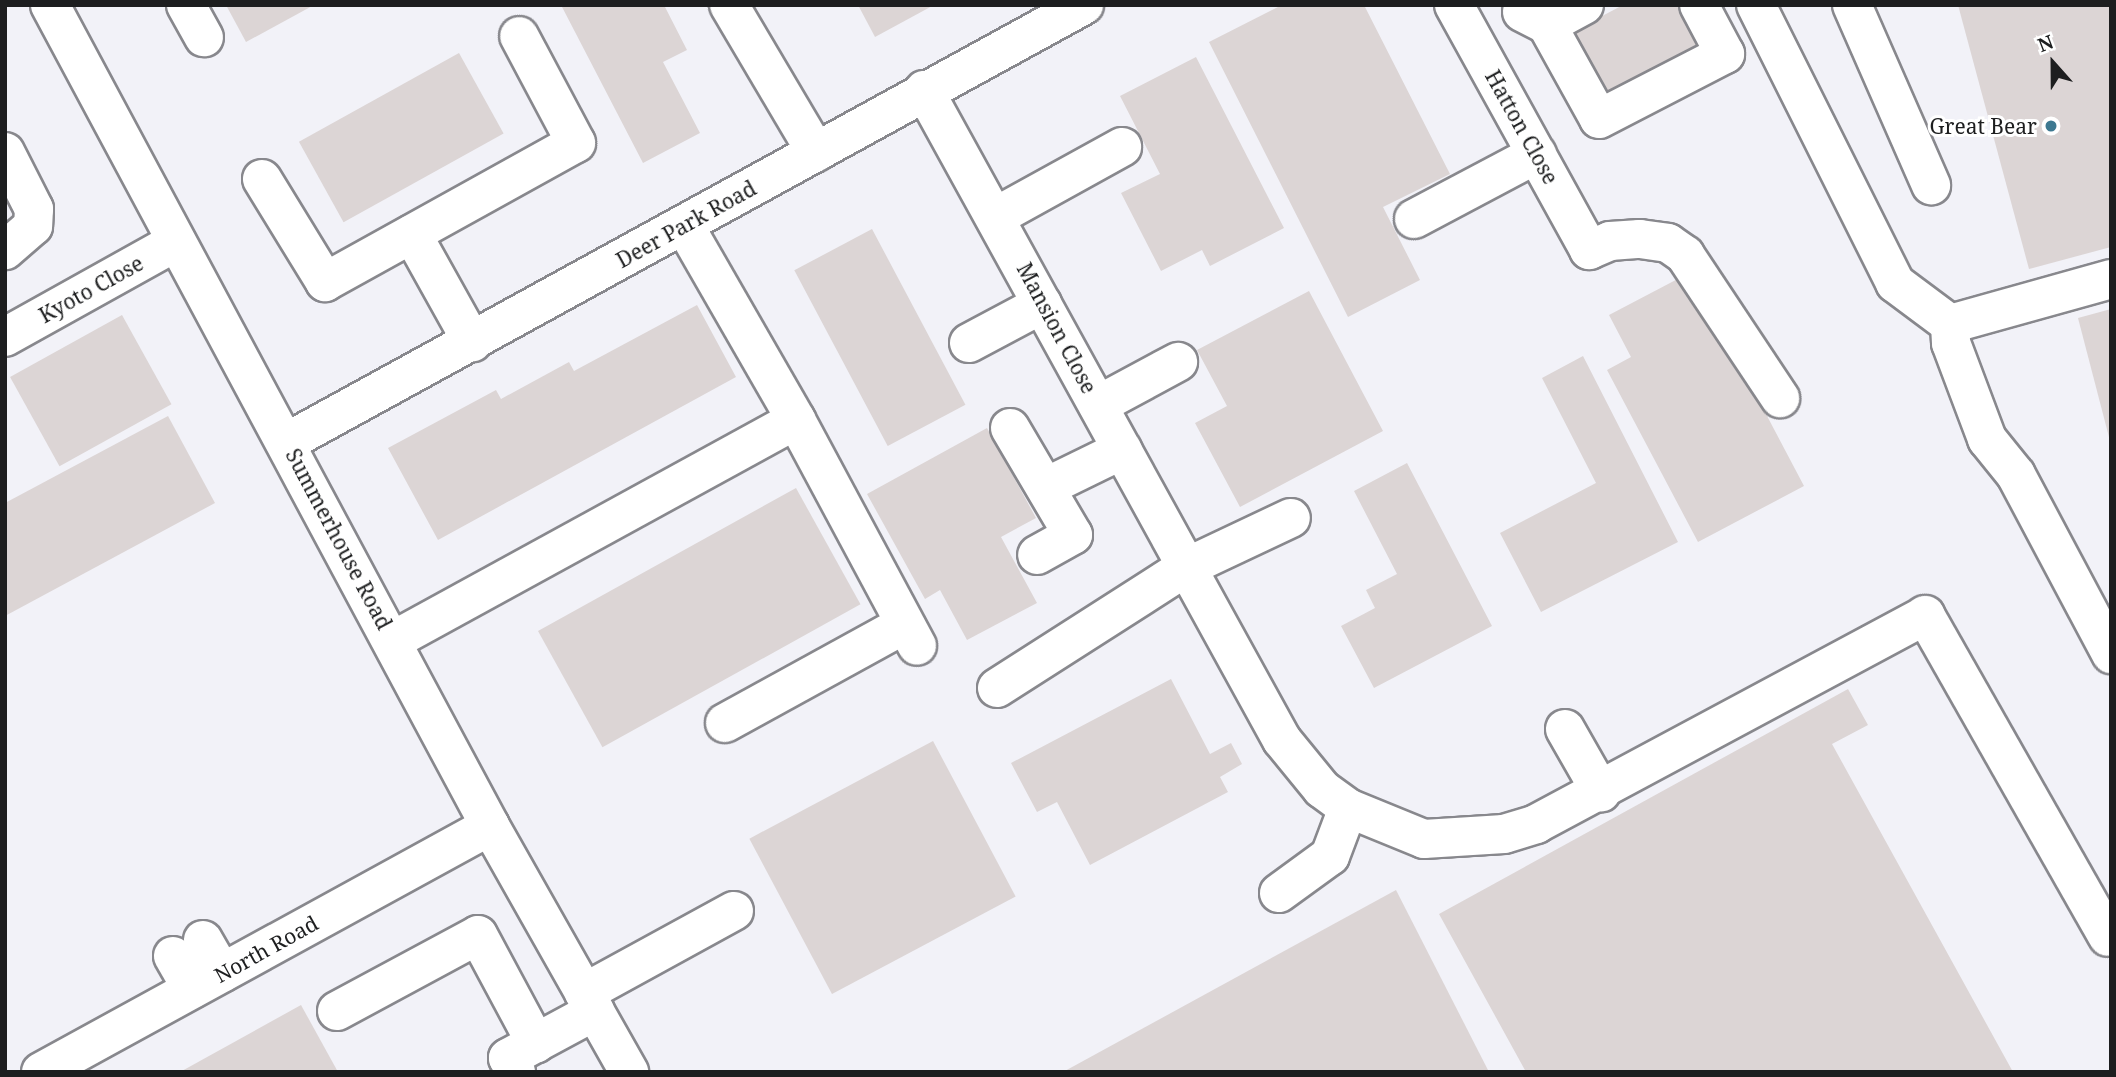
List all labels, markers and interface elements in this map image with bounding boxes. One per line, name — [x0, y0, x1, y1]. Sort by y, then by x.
north arrow — [2018, 28, 2088, 98]
text: N — [2034, 29, 2057, 58]
street label: Hatton Close — [1480, 66, 1564, 188]
place label: Great Bear — [1930, 113, 2037, 139]
marker: Great Bear — [2043, 118, 2059, 134]
street label: Deer Park Road — [612, 175, 760, 273]
street label: Kyoto Close — [34, 250, 148, 328]
street label: Mansion Close — [1012, 258, 1102, 398]
street label: Summerhouse Road — [281, 444, 397, 634]
street label: North Road — [210, 910, 322, 988]

